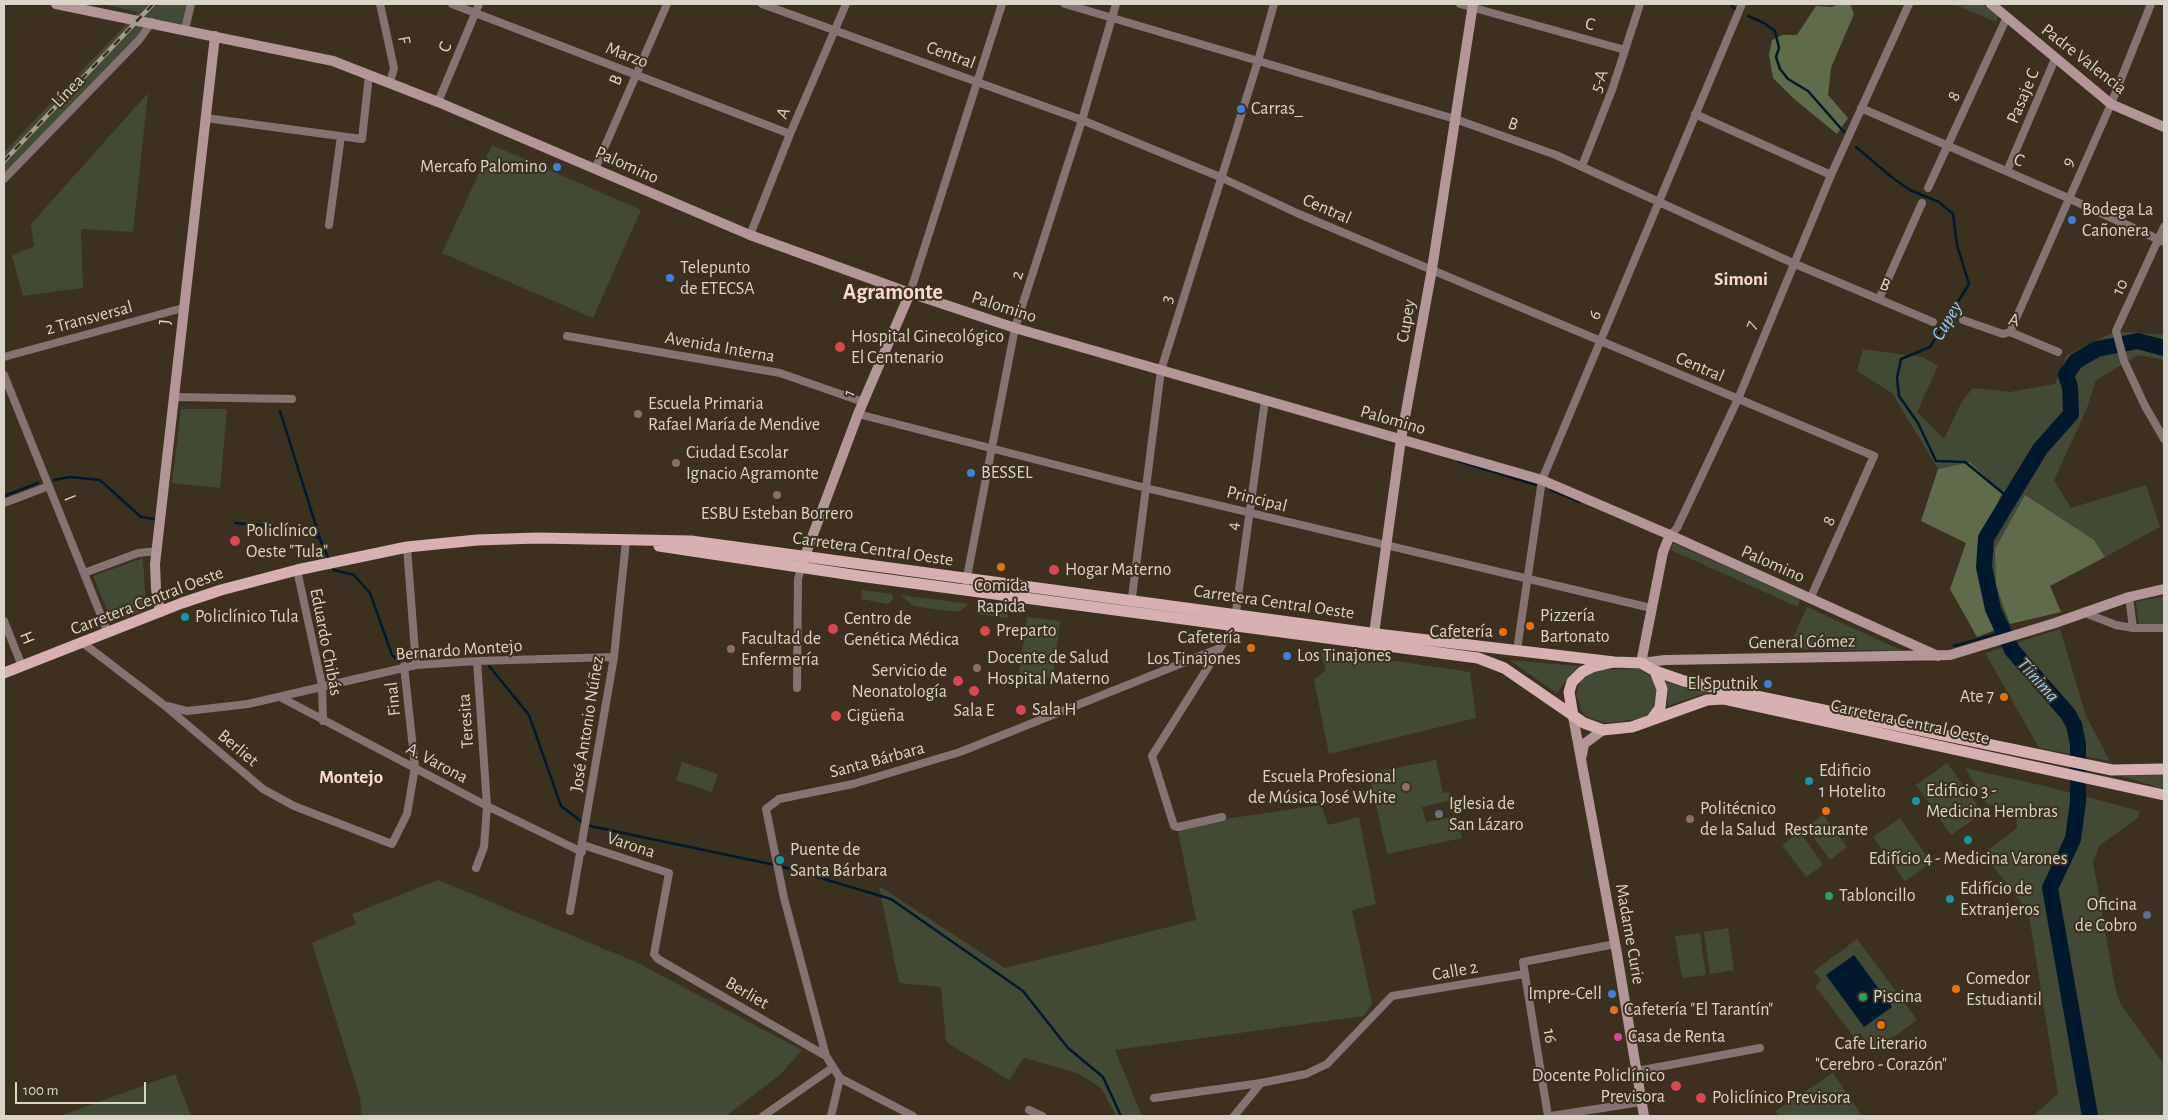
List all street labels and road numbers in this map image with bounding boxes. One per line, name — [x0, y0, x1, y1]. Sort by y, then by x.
street label: C — [1583, 12, 1597, 36]
street label: Padre Valencia — [2037, 19, 2131, 99]
street label: F — [393, 34, 415, 46]
street label: Central — [923, 36, 979, 74]
street label: Marzo — [603, 37, 651, 73]
street label: C — [433, 38, 457, 56]
street label: Pasaje C — [2002, 65, 2044, 127]
street label: 5-A — [1585, 67, 1613, 95]
street label: Línea — [47, 70, 89, 112]
street label: B — [604, 71, 628, 89]
street label: 8 — [1942, 88, 1966, 104]
street label: A — [771, 104, 795, 122]
street label: B — [1505, 112, 1521, 136]
street label: Palomino — [592, 141, 662, 189]
street label: C — [2010, 148, 2028, 172]
street label: 9 — [2056, 154, 2080, 170]
street label: Central — [1299, 189, 1355, 229]
street label: 2 — [1005, 268, 1029, 282]
street label: B — [1876, 273, 1894, 297]
street label: 10 — [2107, 275, 2133, 299]
street label: Palomino — [969, 286, 1039, 328]
street label: 3 — [1156, 292, 1178, 306]
street label: 2 Transversal — [43, 296, 135, 340]
street label: Cupey — [1392, 298, 1420, 344]
street label: 6 — [1583, 307, 1607, 323]
street label: A — [2007, 308, 2021, 332]
street label: 7 — [1740, 317, 1762, 333]
street label: J — [154, 318, 176, 326]
street label: Avenida Interna — [663, 327, 777, 367]
street label: Central — [1672, 347, 1728, 387]
street label: 1 — [838, 386, 860, 400]
street label: Palomino — [1358, 400, 1428, 440]
street label: Principal — [1224, 481, 1290, 517]
street label: I — [59, 492, 81, 504]
street label: 8 — [1817, 513, 1841, 529]
street label: 4 — [1222, 520, 1244, 532]
street label: Carretera Central Oeste — [791, 527, 955, 571]
street label: Palomino — [1738, 540, 1808, 588]
street label: Carretera Central Oeste — [68, 562, 226, 640]
street label: Carretera Central Oeste — [1192, 580, 1356, 624]
street label: Eduardo Chibás — [305, 586, 347, 698]
street label: H — [15, 628, 39, 648]
street label: General Gómez — [1748, 630, 1856, 654]
street label: Bernardo Montejo — [395, 635, 523, 665]
street label: José Antonio Núñez — [566, 655, 608, 793]
street label: Final — [380, 681, 406, 717]
street label: Teresita — [453, 693, 479, 749]
street label: Carretera Central Oeste — [1829, 695, 1991, 749]
street label: Berliet — [213, 725, 263, 771]
street label: Santa Bárbara — [827, 737, 927, 783]
street label: A. Varona — [402, 738, 472, 788]
street label: Varona — [604, 827, 658, 863]
street label: Madame Curie — [1611, 882, 1649, 986]
street label: Calle 2 — [1430, 956, 1480, 986]
street label: Berliet — [721, 972, 773, 1014]
street label: 16 — [1538, 1027, 1562, 1045]

